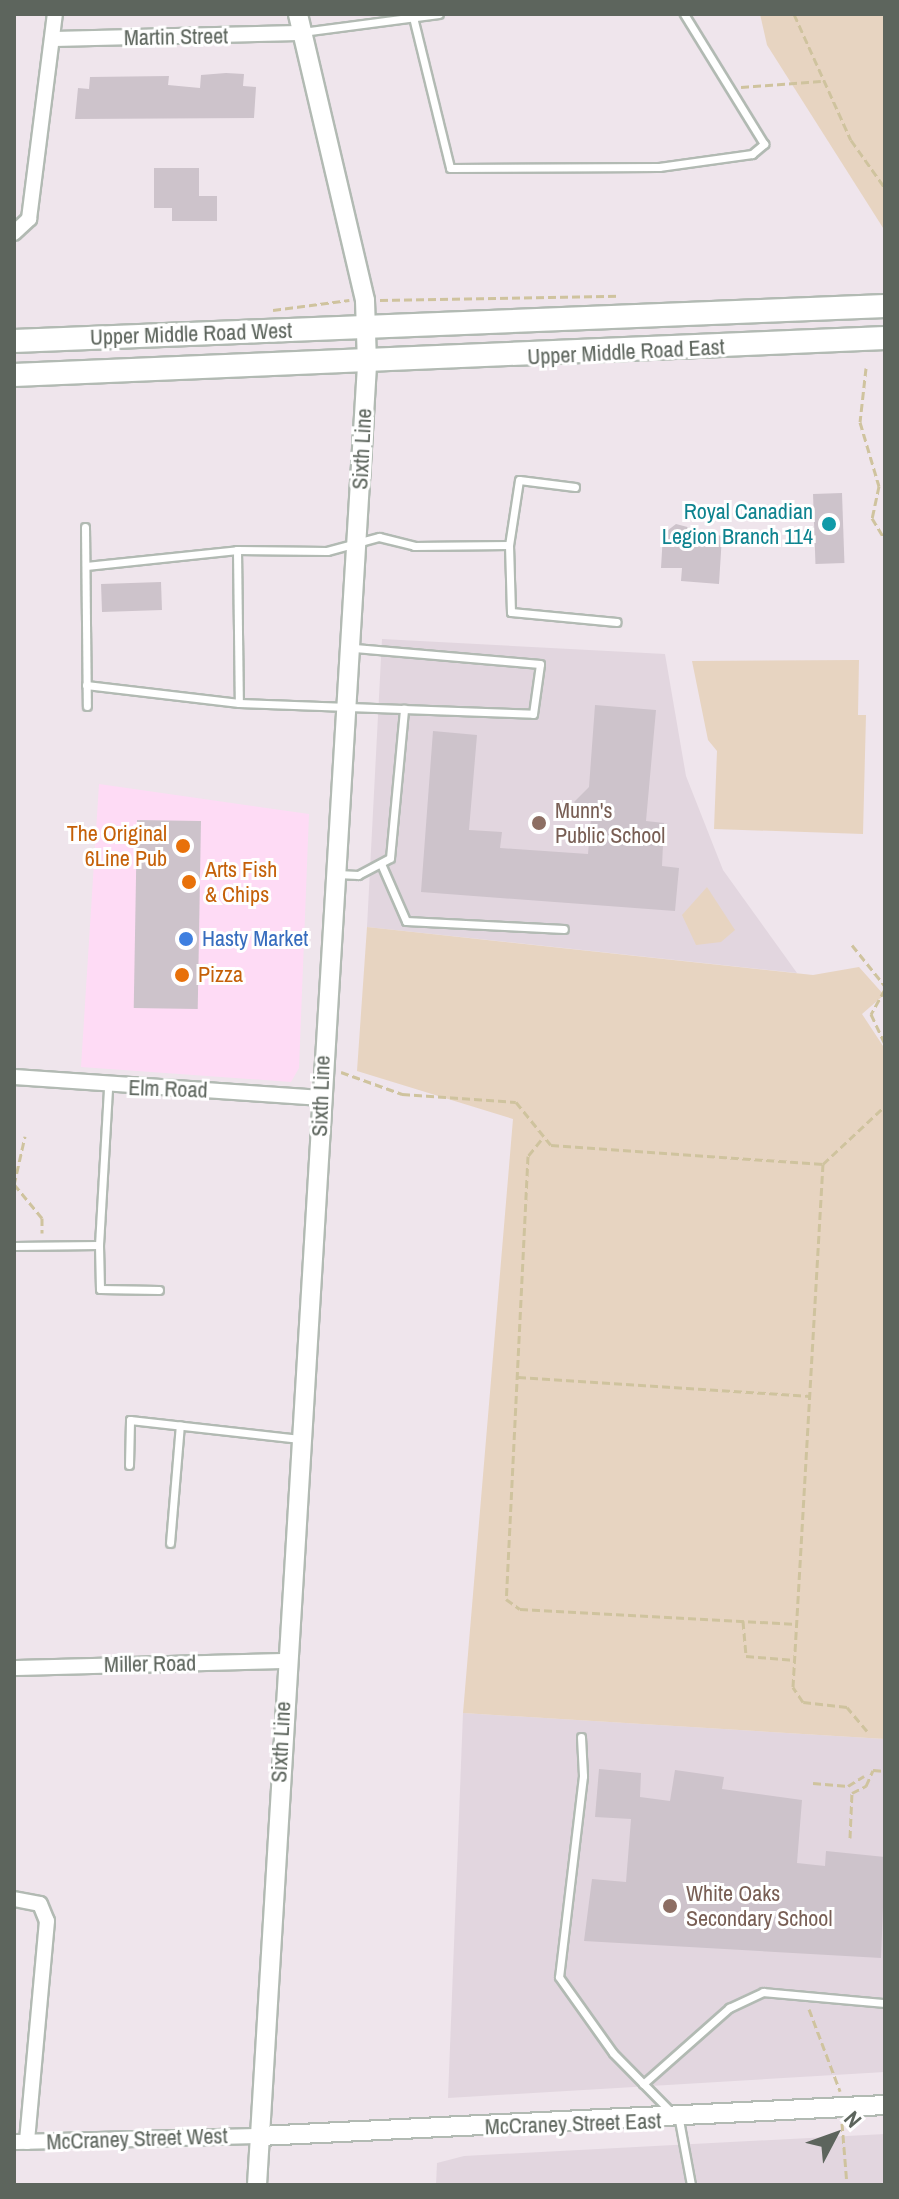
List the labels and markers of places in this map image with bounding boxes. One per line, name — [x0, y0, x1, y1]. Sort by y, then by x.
place label: Royal Canadian Legion Branch 114 — [662, 498, 813, 550]
marker: Royal Canadian Legion Branch 114 — [820, 515, 838, 533]
place label: Munn's Public School — [555, 797, 665, 848]
marker: Munn's Public School — [530, 814, 548, 832]
place label: The Original 6Line Pub — [67, 820, 167, 872]
marker: The Original 6Line Pub — [174, 837, 192, 855]
place label: Arts Fish & Chips — [205, 856, 277, 908]
marker: Arts Fish & Chips — [180, 873, 198, 891]
place label: Hasty Market — [202, 926, 308, 952]
marker: Hasty Market — [177, 930, 195, 948]
place label: Pizza — [198, 962, 243, 988]
marker: Pizza — [173, 966, 191, 984]
place label: White Oaks Secondary School — [686, 1880, 832, 1932]
marker: White Oaks Secondary School — [661, 1897, 679, 1915]

